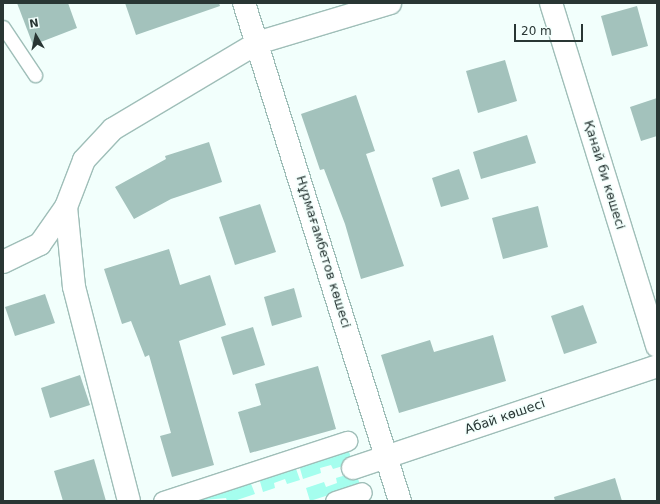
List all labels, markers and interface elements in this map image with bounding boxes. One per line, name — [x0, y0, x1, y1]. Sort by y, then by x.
north arrow — [16, 16, 56, 56]
scale bar — [516, 16, 585, 42]
text: N — [28, 17, 40, 31]
text: 20 m — [521, 24, 552, 38]
street label: Қанай би көшесі — [580, 119, 628, 231]
street label: Нұрмағамбетов көшесі — [292, 174, 354, 330]
street label: Абай көшесі — [463, 396, 547, 438]

